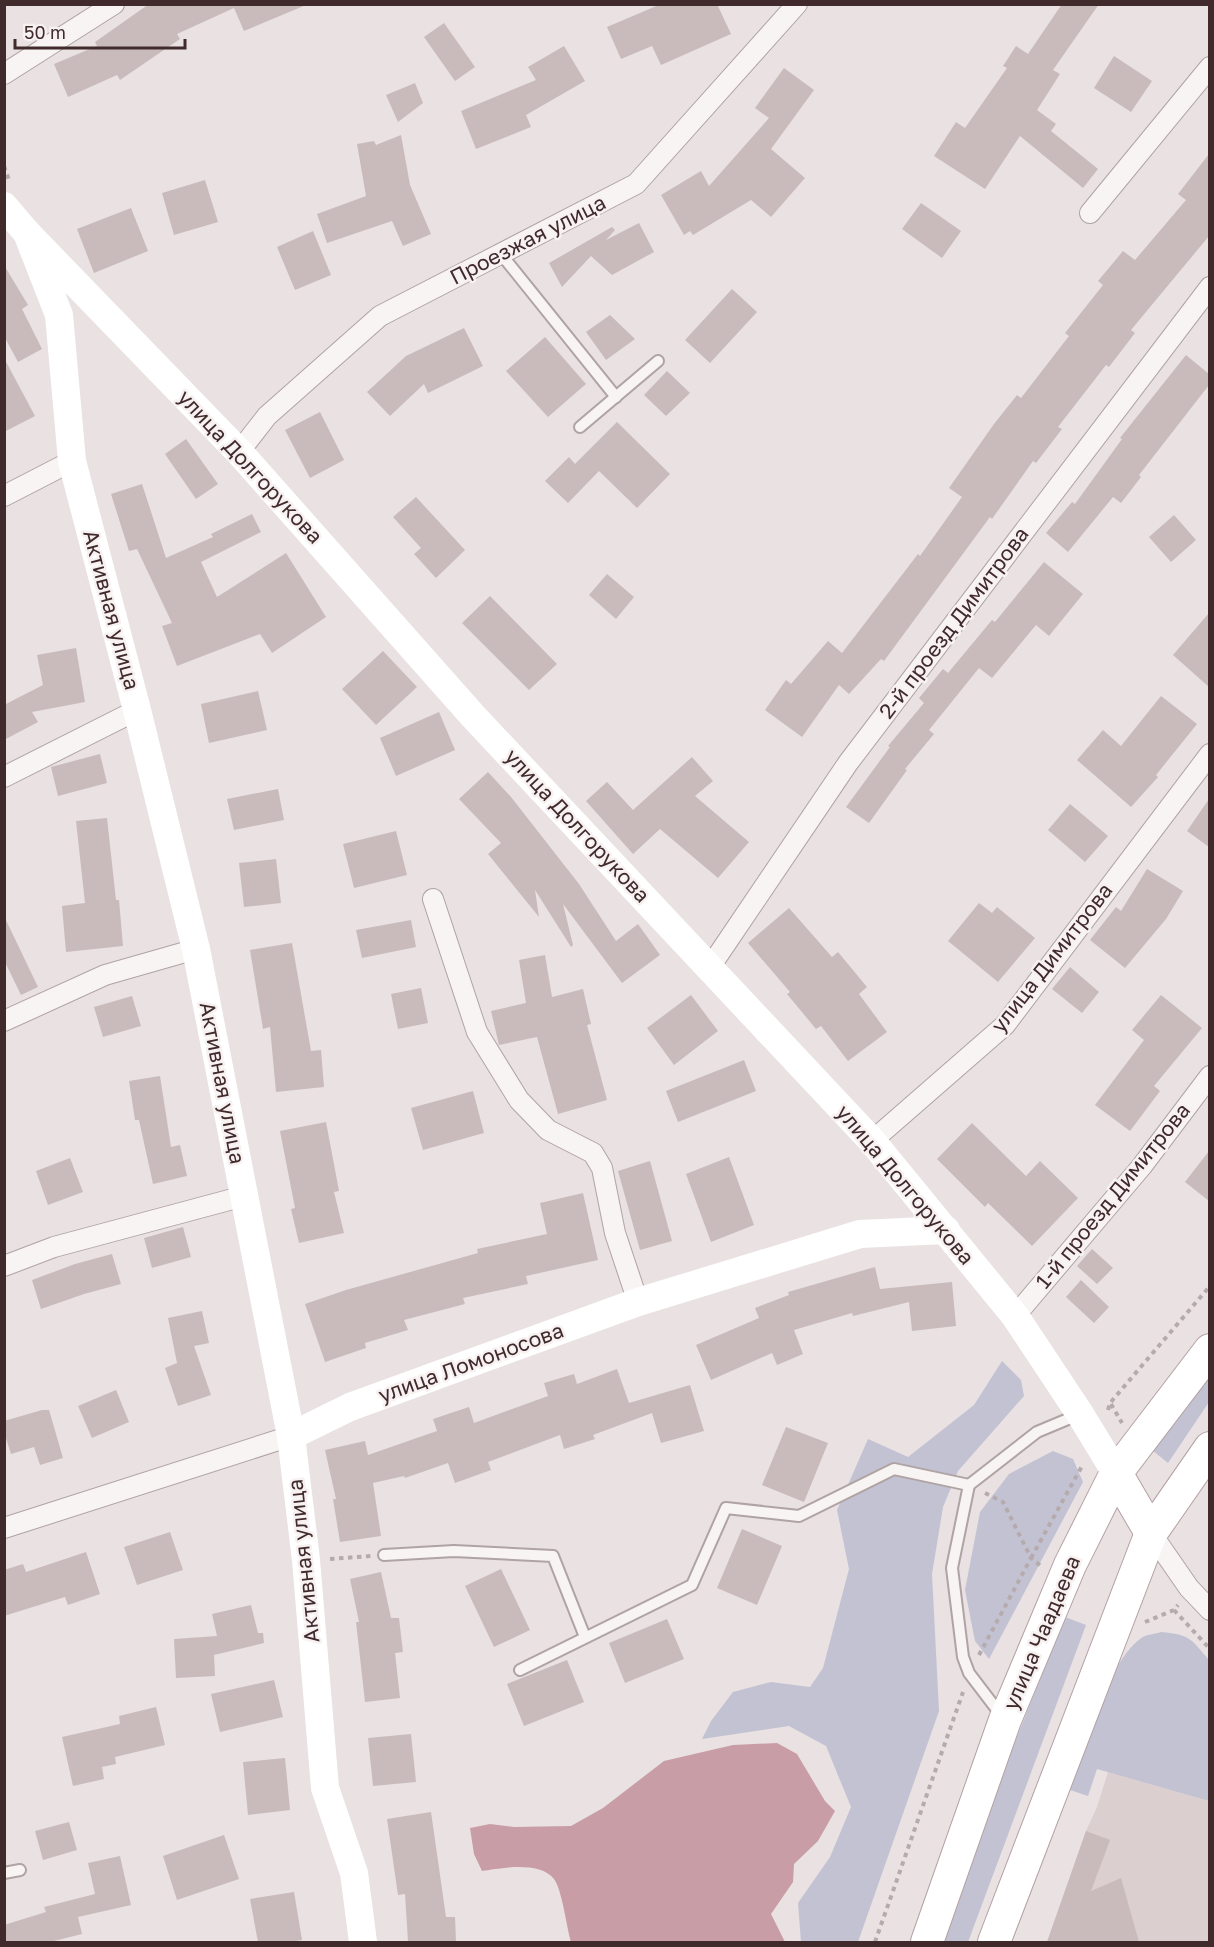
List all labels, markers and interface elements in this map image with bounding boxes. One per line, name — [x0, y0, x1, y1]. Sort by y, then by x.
scale bar — [15, 12, 184, 50]
text: 50 m — [24, 21, 66, 43]
street label: Проезжая улица — [445, 189, 610, 290]
street label: улица Долгорукова — [173, 384, 329, 549]
street label: 2-й проезд Димитрова — [873, 521, 1034, 723]
street label: Активная улица — [78, 527, 146, 693]
street label: улица Долгорукова — [500, 743, 656, 908]
street label: улица Димитрова — [985, 878, 1118, 1037]
street label: Активная улица — [195, 1000, 251, 1166]
street label: 1-й проезд Димитрова — [1029, 1097, 1195, 1293]
street label: улица Долгорукова — [831, 1099, 980, 1270]
street label: улица Ломоносова — [374, 1316, 567, 1408]
street label: Активная улица — [281, 1478, 325, 1644]
street label: улица Чаадаева — [997, 1551, 1085, 1714]

